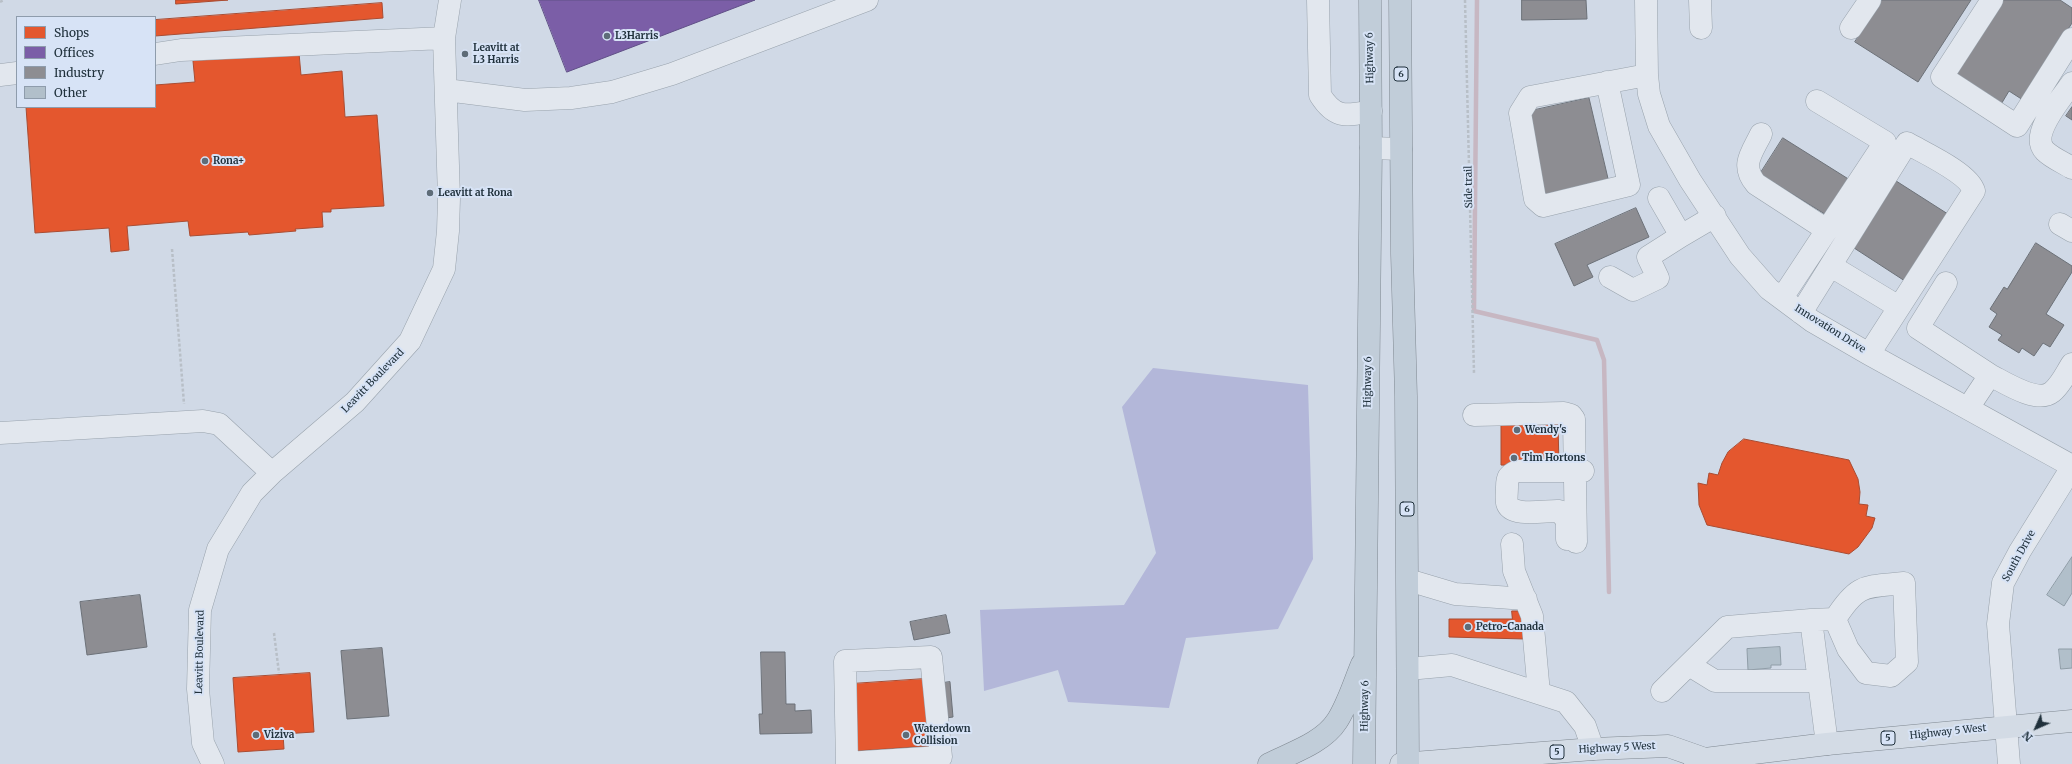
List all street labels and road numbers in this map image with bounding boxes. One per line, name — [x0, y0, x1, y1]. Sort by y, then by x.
street label: Highway 6 — [1364, 32, 1376, 84]
road number: 6 — [1394, 67, 1408, 81]
street label: Side trail — [1463, 166, 1475, 208]
street label: Innovation Drive — [1792, 302, 1868, 356]
street label: Leavitt Boulevard — [339, 346, 407, 416]
street label: Highway 6 — [1362, 356, 1374, 408]
road number: 6 — [1400, 502, 1414, 516]
street label: South Drive — [2000, 528, 2038, 584]
street label: Leavitt Boulevard — [193, 610, 207, 694]
street label: Highway 6 — [1359, 680, 1371, 732]
street label: Highway 5 West — [1909, 722, 1987, 742]
road number: 5 — [1881, 731, 1895, 745]
street label: Highway 5 West — [1578, 740, 1656, 756]
road number: 5 — [1550, 745, 1564, 759]

